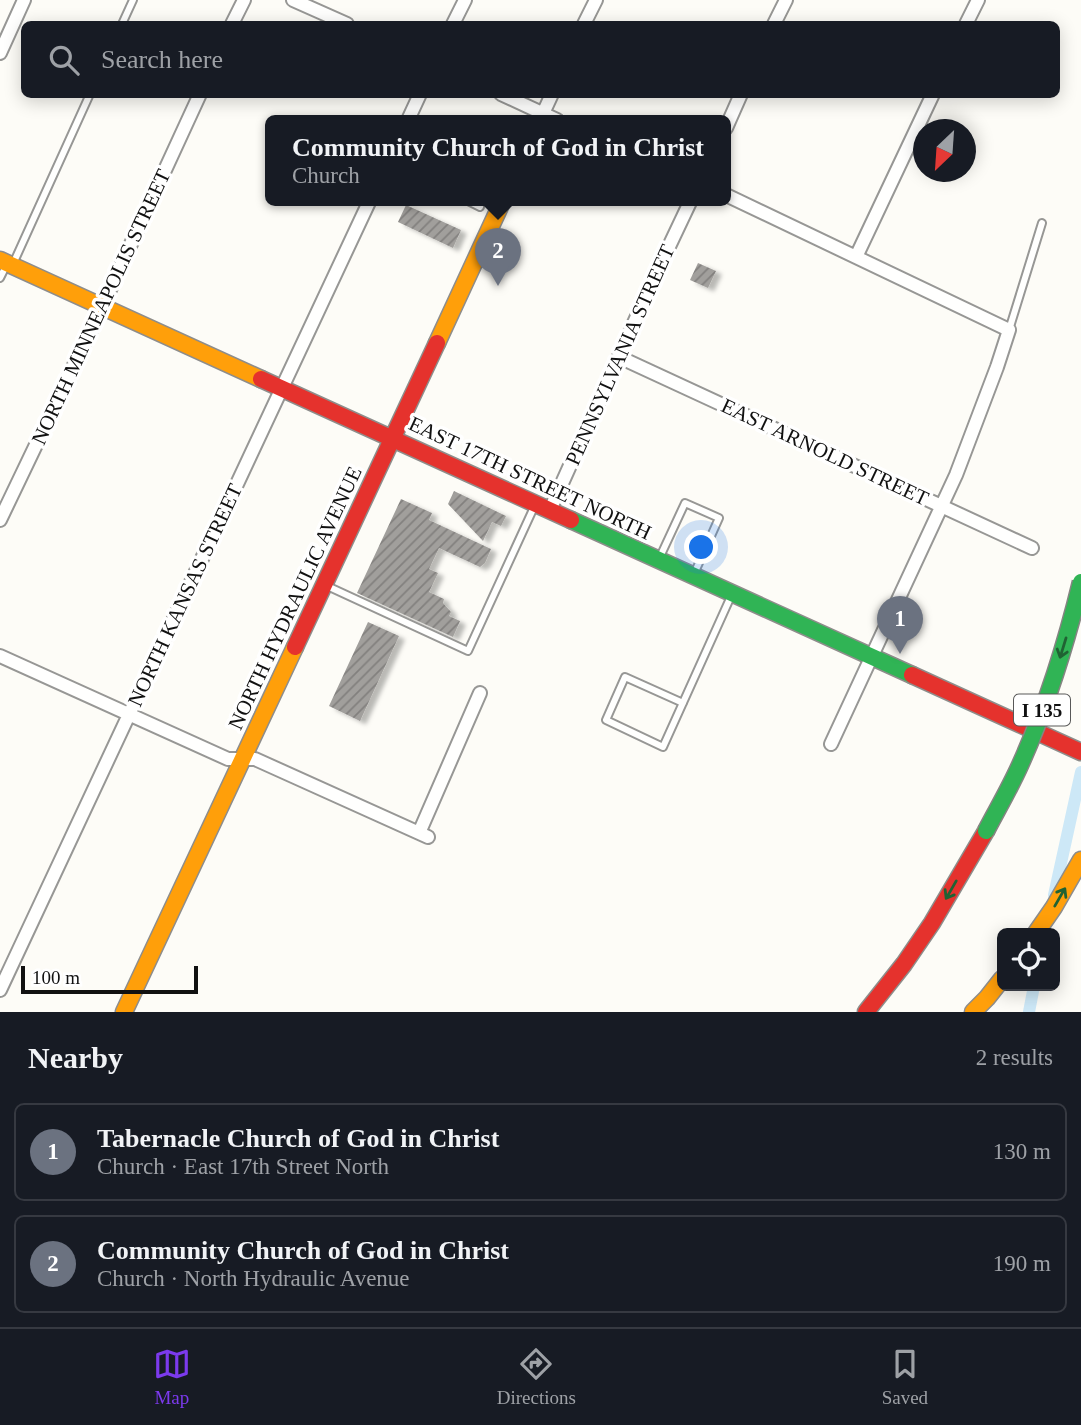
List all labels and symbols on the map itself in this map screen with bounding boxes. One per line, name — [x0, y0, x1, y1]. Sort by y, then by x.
north arrow — [913, 119, 976, 182]
street label: NORTH MINNEAPOLIS STREET — [27, 165, 176, 448]
pin: 2 — [475, 228, 521, 286]
street label: PENNSYLVANIA STREET — [561, 241, 680, 469]
street label: EAST ARNOLD STREET — [718, 393, 933, 511]
street label: EAST 17TH STREET NORTH — [405, 411, 655, 545]
street label: NORTH HYDRAULIC AVENUE — [223, 463, 367, 733]
street label: NORTH KANSAS STREET — [123, 480, 247, 710]
your location — [684, 530, 718, 564]
pin: 1 — [877, 596, 923, 654]
one-way arrow — [1056, 636, 1068, 658]
road number: I 135 — [1014, 694, 1070, 726]
one-way arrow — [944, 880, 958, 900]
one-way arrow — [1053, 888, 1067, 908]
scale bar — [21, 963, 198, 995]

